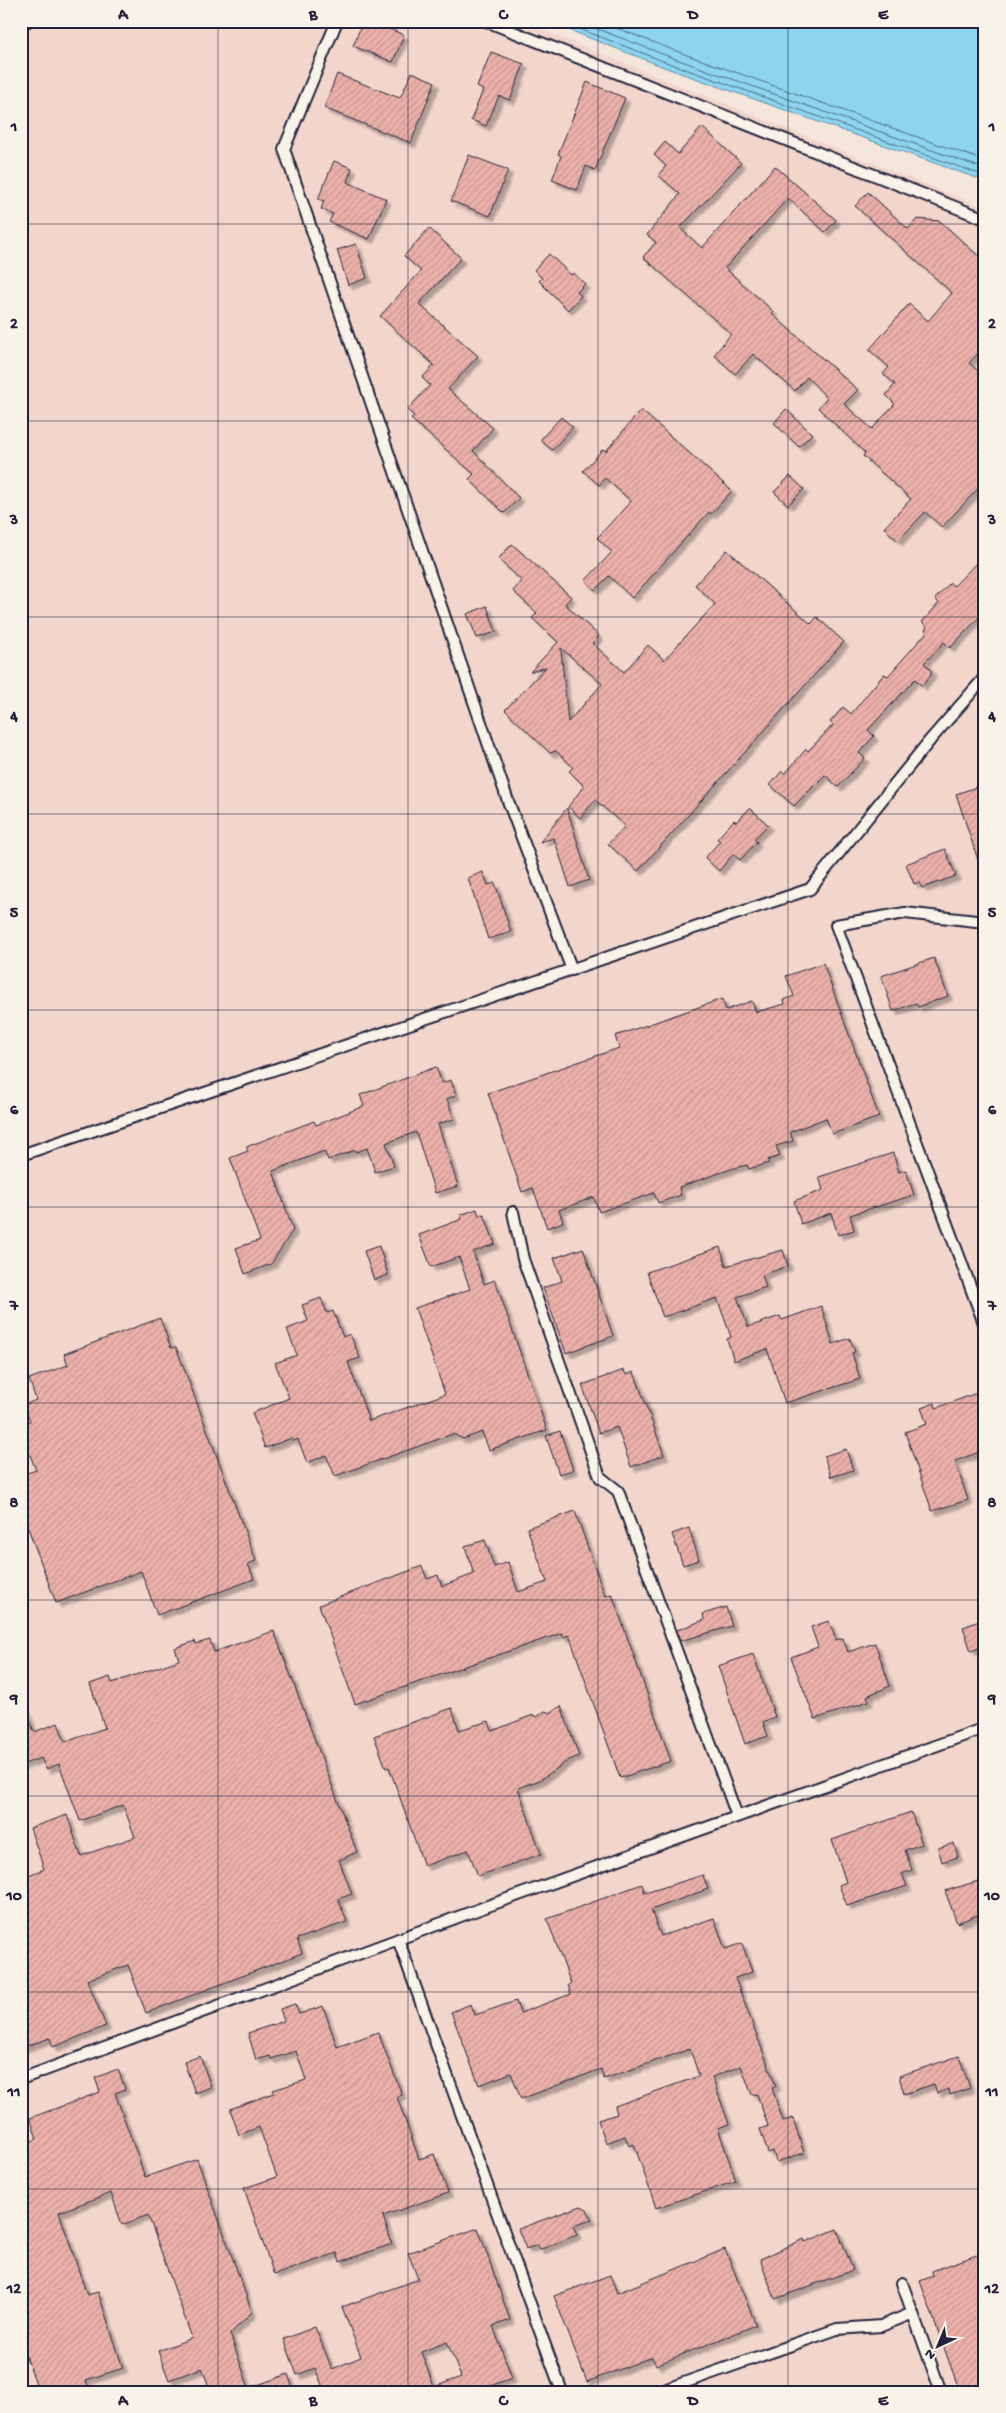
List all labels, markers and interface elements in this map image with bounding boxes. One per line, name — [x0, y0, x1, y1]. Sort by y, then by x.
text: A — [117, 7, 129, 26]
text: B — [308, 7, 318, 26]
text: C — [498, 7, 509, 26]
text: D — [686, 7, 699, 26]
text: E — [878, 7, 889, 26]
text: 1 — [10, 119, 17, 138]
text: 1 — [988, 119, 995, 138]
text: 2 — [10, 316, 18, 335]
text: 2 — [988, 316, 996, 335]
text: 3 — [9, 512, 18, 531]
text: 3 — [987, 512, 996, 531]
text: 4 — [9, 709, 18, 728]
text: 4 — [987, 709, 996, 728]
text: 5 — [10, 905, 19, 924]
text: 5 — [988, 905, 997, 924]
text: 6 — [10, 1102, 19, 1121]
text: 6 — [988, 1102, 997, 1121]
text: 7 — [9, 1298, 19, 1317]
text: 7 — [987, 1298, 997, 1317]
text: 8 — [10, 1495, 19, 1514]
text: 8 — [988, 1495, 997, 1514]
text: 9 — [9, 1691, 18, 1710]
text: 9 — [987, 1691, 996, 1710]
text: 10 — [5, 1888, 22, 1907]
text: 10 — [983, 1888, 1000, 1907]
text: 11 — [7, 2084, 20, 2103]
text: 11 — [985, 2084, 998, 2103]
text: 12 — [6, 2281, 21, 2300]
text: 12 — [984, 2281, 999, 2300]
north arrow — [914, 2320, 964, 2370]
text: N — [922, 2344, 940, 2363]
text: A — [117, 2393, 129, 2412]
text: B — [308, 2393, 318, 2412]
text: C — [498, 2393, 509, 2412]
text: D — [686, 2393, 699, 2412]
text: E — [878, 2393, 889, 2412]

